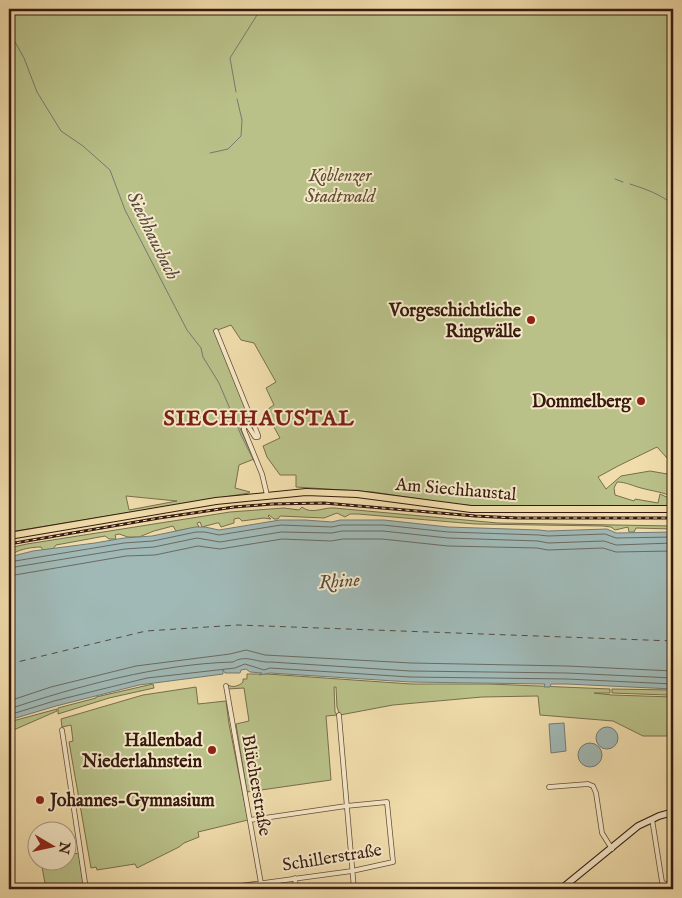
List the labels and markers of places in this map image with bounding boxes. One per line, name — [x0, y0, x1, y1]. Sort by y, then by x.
place label: Vorgeschichtliche Ringwälle — [388, 300, 522, 344]
marker: Vorgeschichtliche Ringwälle — [525, 314, 537, 326]
place label: Dommelberg — [532, 391, 632, 414]
marker: Dommelberg — [635, 395, 647, 407]
place label: Hallenbad Niederlahnstein — [81, 730, 202, 774]
marker: Hallenbad Niederlahnstein — [206, 744, 218, 756]
place label: Johannes-Gymnasium — [48, 790, 215, 813]
marker: Johannes-Gymnasium — [34, 794, 46, 806]

